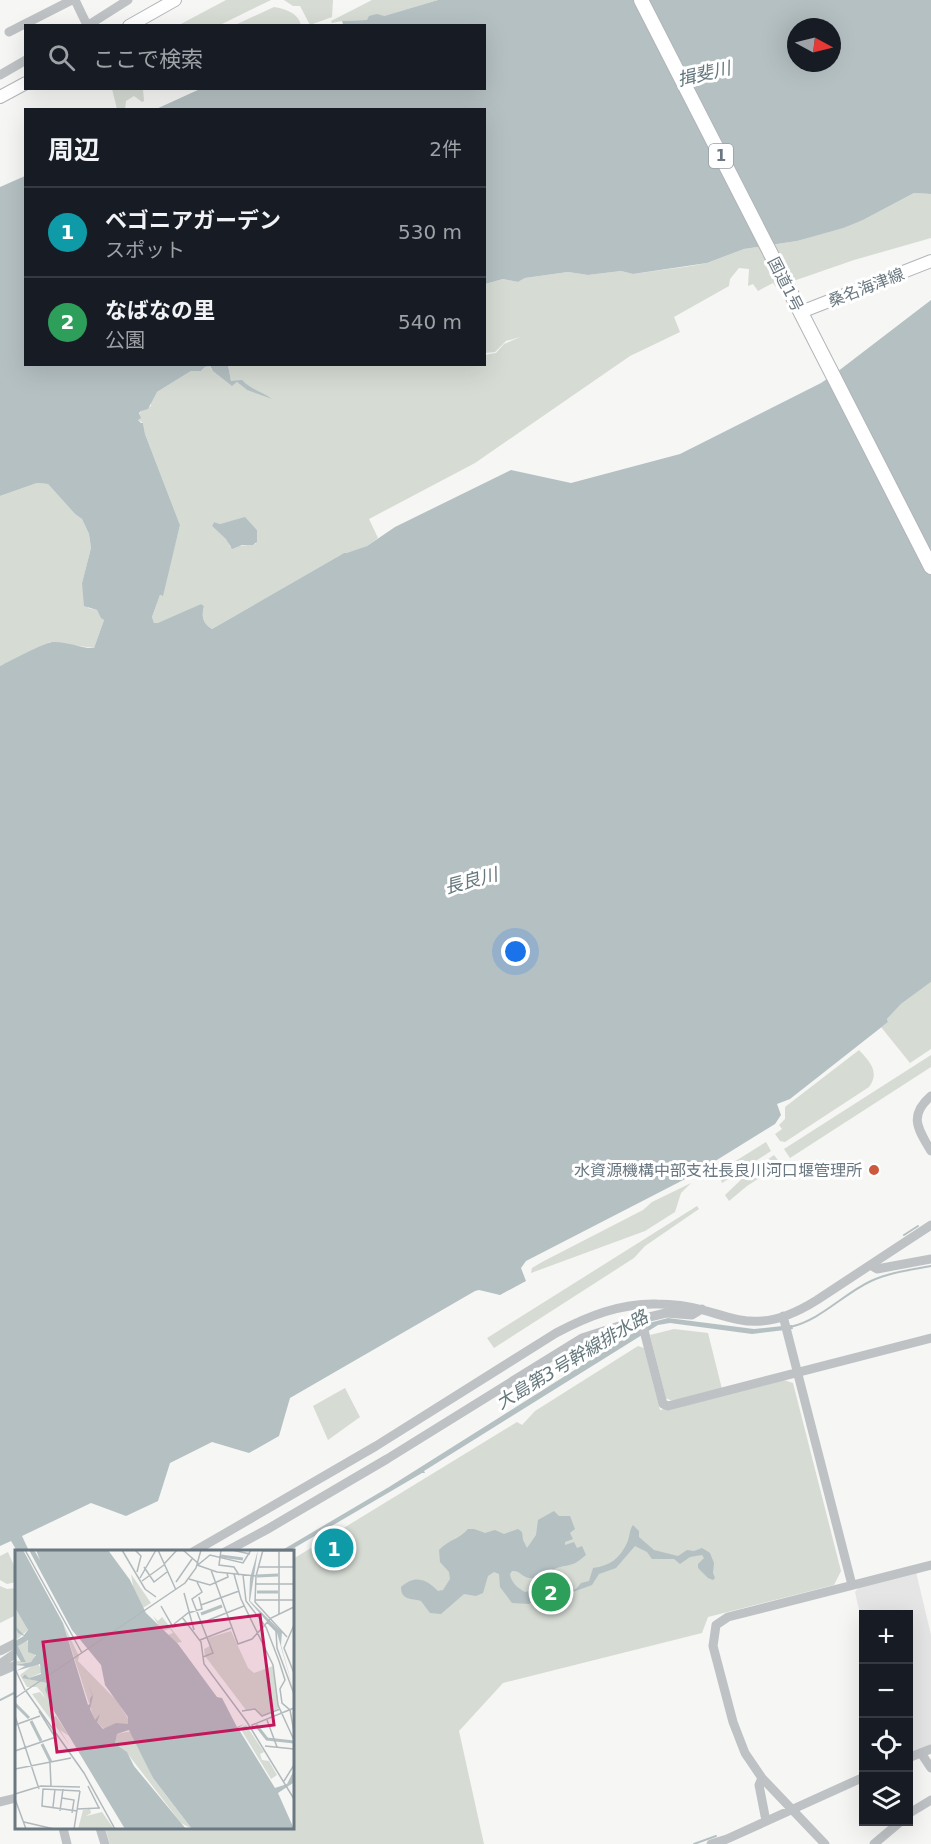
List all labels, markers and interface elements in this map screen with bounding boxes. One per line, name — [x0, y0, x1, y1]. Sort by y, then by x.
north arrow — [787, 18, 841, 72]
search box — [24, 24, 486, 90]
icon: search — [45, 41, 78, 74]
text: ここで検索 — [93, 47, 203, 72]
water label: 揖斐川 — [675, 57, 735, 90]
text: 周辺 — [48, 135, 100, 165]
text: 2件 — [429, 137, 462, 161]
road number: 1 — [709, 144, 733, 168]
text: ベゴニアガーデン — [105, 208, 281, 233]
text: 1 — [61, 220, 74, 244]
text: 530 m — [398, 220, 462, 244]
text: スポット — [105, 238, 185, 262]
street label: 国道1号 — [764, 254, 807, 314]
street label: 桑名海津線 — [825, 264, 907, 311]
text: なばなの里 — [105, 298, 215, 323]
text: 2 — [61, 310, 74, 334]
text: 540 m — [398, 310, 462, 334]
text: 公園 — [105, 328, 145, 352]
water label: 長良川 — [442, 863, 502, 898]
your location — [501, 937, 530, 966]
place label: 水資源機構中部支社長良川河口堰管理所 — [574, 1161, 862, 1180]
marker: 水資源機構中部支社長良川河口堰管理所 — [867, 1163, 881, 1177]
water label: 大島第3号幹線排水路 — [492, 1305, 653, 1413]
pin: 1 — [314, 1526, 354, 1570]
inset map — [15, 1550, 294, 1829]
pin: 2 — [532, 1570, 570, 1614]
map controls — [859, 1610, 913, 1826]
button: + — [859, 1610, 913, 1664]
button: − — [859, 1664, 913, 1718]
button: locate — [859, 1718, 913, 1772]
button: layers — [859, 1772, 913, 1826]

